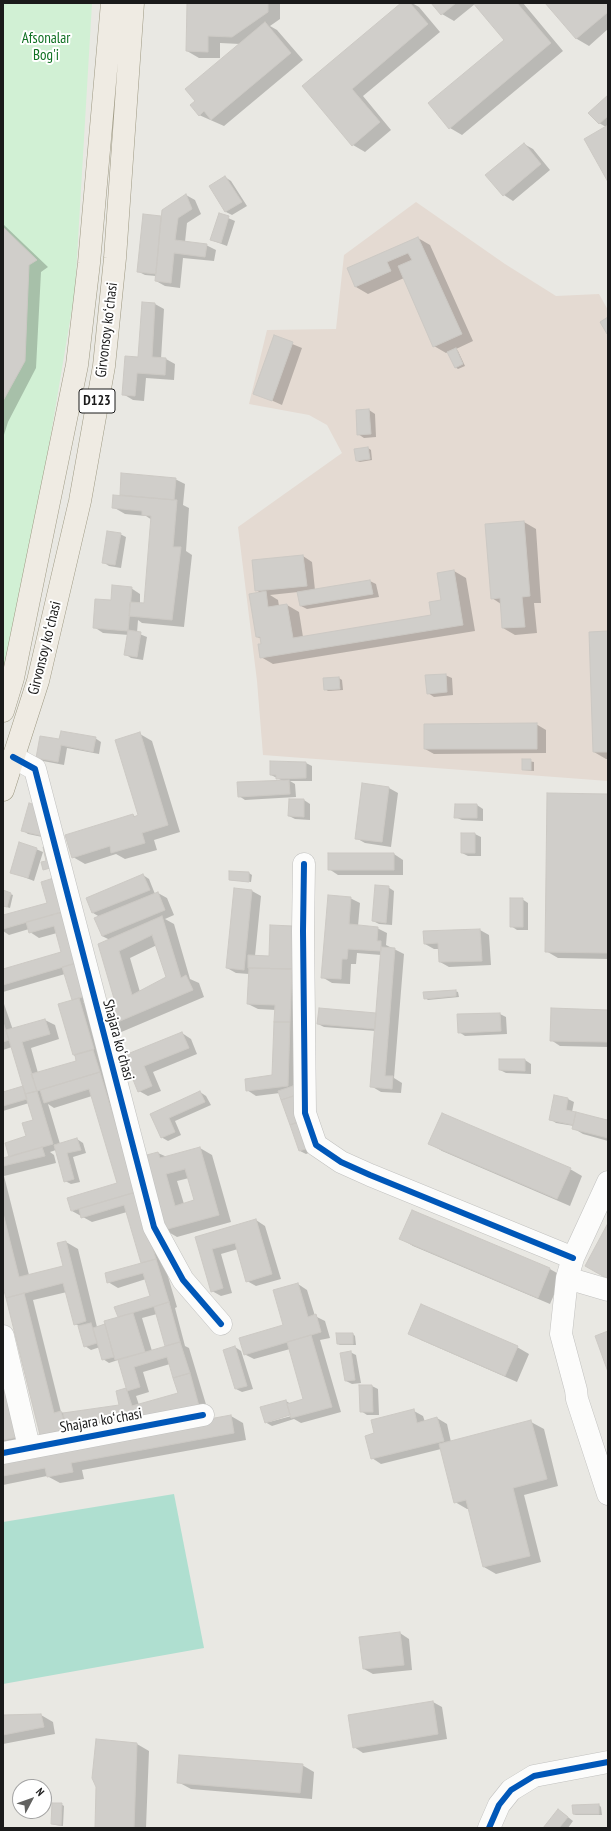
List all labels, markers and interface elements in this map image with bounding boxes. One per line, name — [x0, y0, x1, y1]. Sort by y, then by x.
park label: Afsonalar Bog'i — [22, 30, 70, 65]
street label: Girvonsoy koʻchasi — [92, 281, 122, 379]
road number: D123 — [79, 389, 115, 413]
street label: Girvonsoy koʻchasi — [25, 599, 65, 697]
street label: Shajara koʻchasi — [99, 997, 137, 1083]
street label: Shajara koʻchasi — [58, 1405, 144, 1437]
north arrow — [12, 1779, 52, 1819]
text: N — [33, 1785, 48, 1799]

